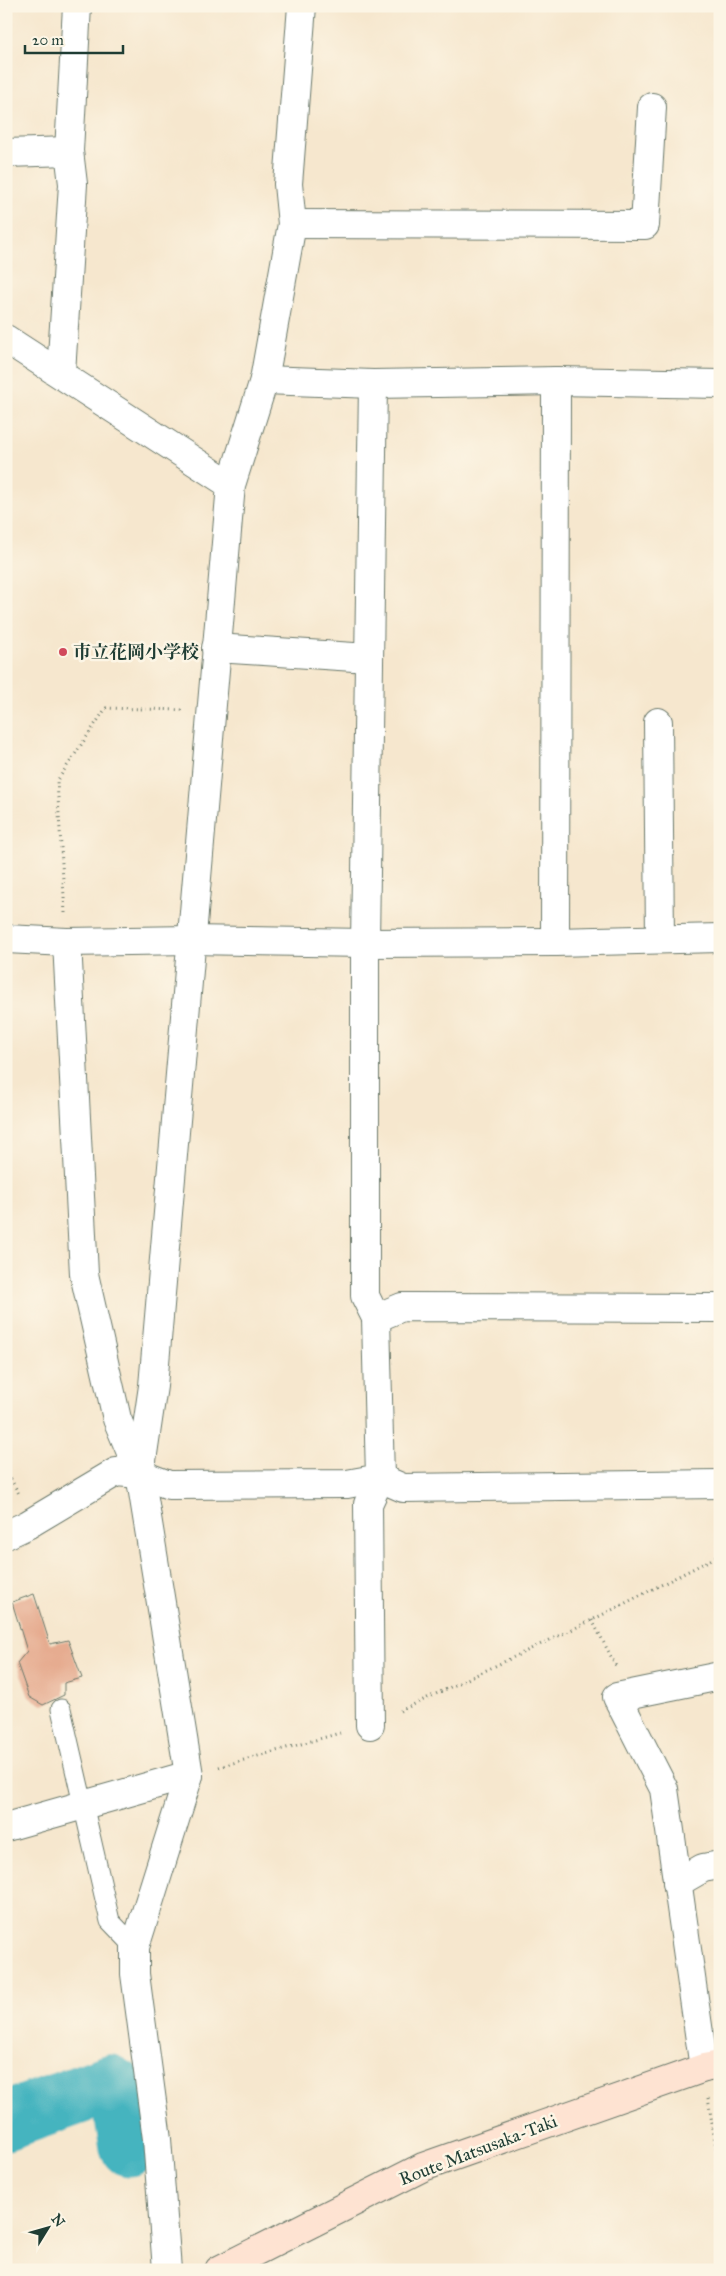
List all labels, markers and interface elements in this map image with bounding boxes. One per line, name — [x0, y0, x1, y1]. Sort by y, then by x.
scale bar — [25, 22, 122, 54]
text: 20 m — [32, 31, 64, 49]
place label: 市立花岡小学校 — [73, 641, 199, 663]
marker: 市立花岡小学校 — [57, 646, 69, 658]
street label: Route Matsusaka-Taki — [396, 2110, 560, 2190]
north arrow — [22, 2204, 72, 2254]
text: N — [48, 2211, 68, 2230]

